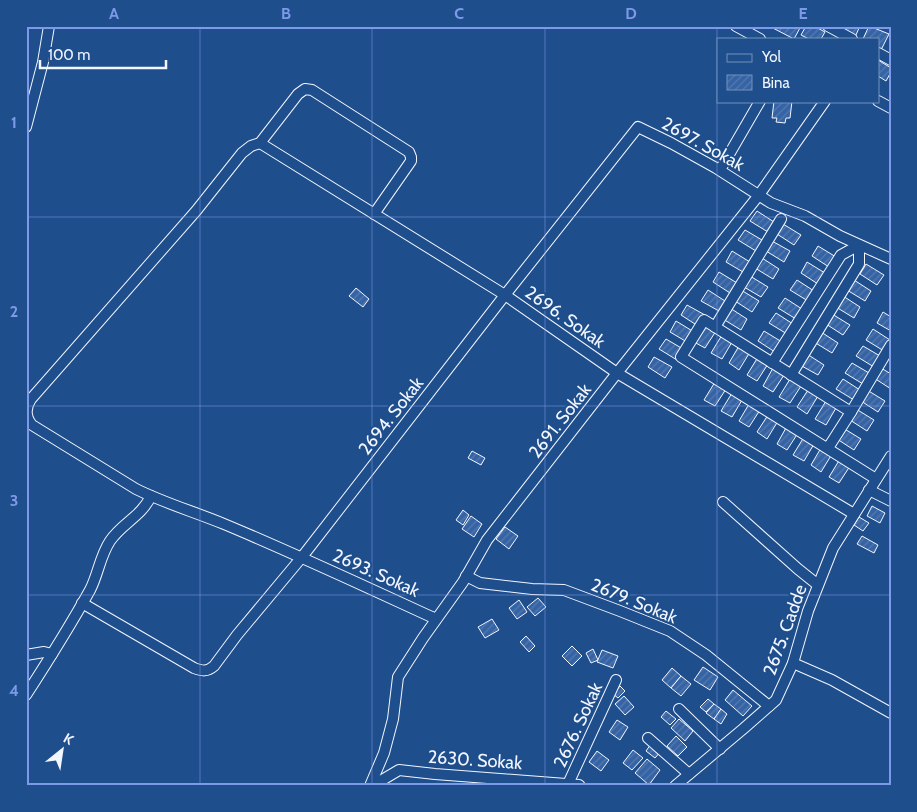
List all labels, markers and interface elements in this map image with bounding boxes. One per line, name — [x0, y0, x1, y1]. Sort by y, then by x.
text: A — [109, 4, 119, 23]
text: B — [281, 4, 291, 23]
text: C — [454, 4, 464, 23]
text: D — [625, 4, 637, 23]
text: E — [798, 4, 808, 23]
scale bar — [40, 38, 166, 70]
legend — [717, 38, 880, 102]
text: 100 m — [48, 46, 90, 64]
text: Yol — [761, 48, 781, 66]
text: Bina — [762, 74, 790, 92]
street label: 2697. Sokak — [658, 112, 749, 176]
text: 1 — [11, 113, 17, 132]
street label: 2696. Sokak — [521, 281, 610, 353]
text: 2 — [10, 302, 18, 321]
street label: 2694. Sokak — [354, 372, 429, 459]
street label: 2691. Sokak — [524, 379, 597, 463]
text: 3 — [10, 491, 18, 510]
street label: 2693. Sokak — [329, 544, 424, 602]
street label: 2679. Sokak — [588, 574, 681, 629]
street label: 2675. Cadde — [758, 582, 812, 678]
street label: 2676. Sokak — [549, 678, 608, 771]
text: 4 — [9, 681, 19, 700]
north arrow — [38, 724, 88, 774]
text: K — [60, 729, 77, 749]
street label: 2630. Sokak — [427, 746, 524, 774]

